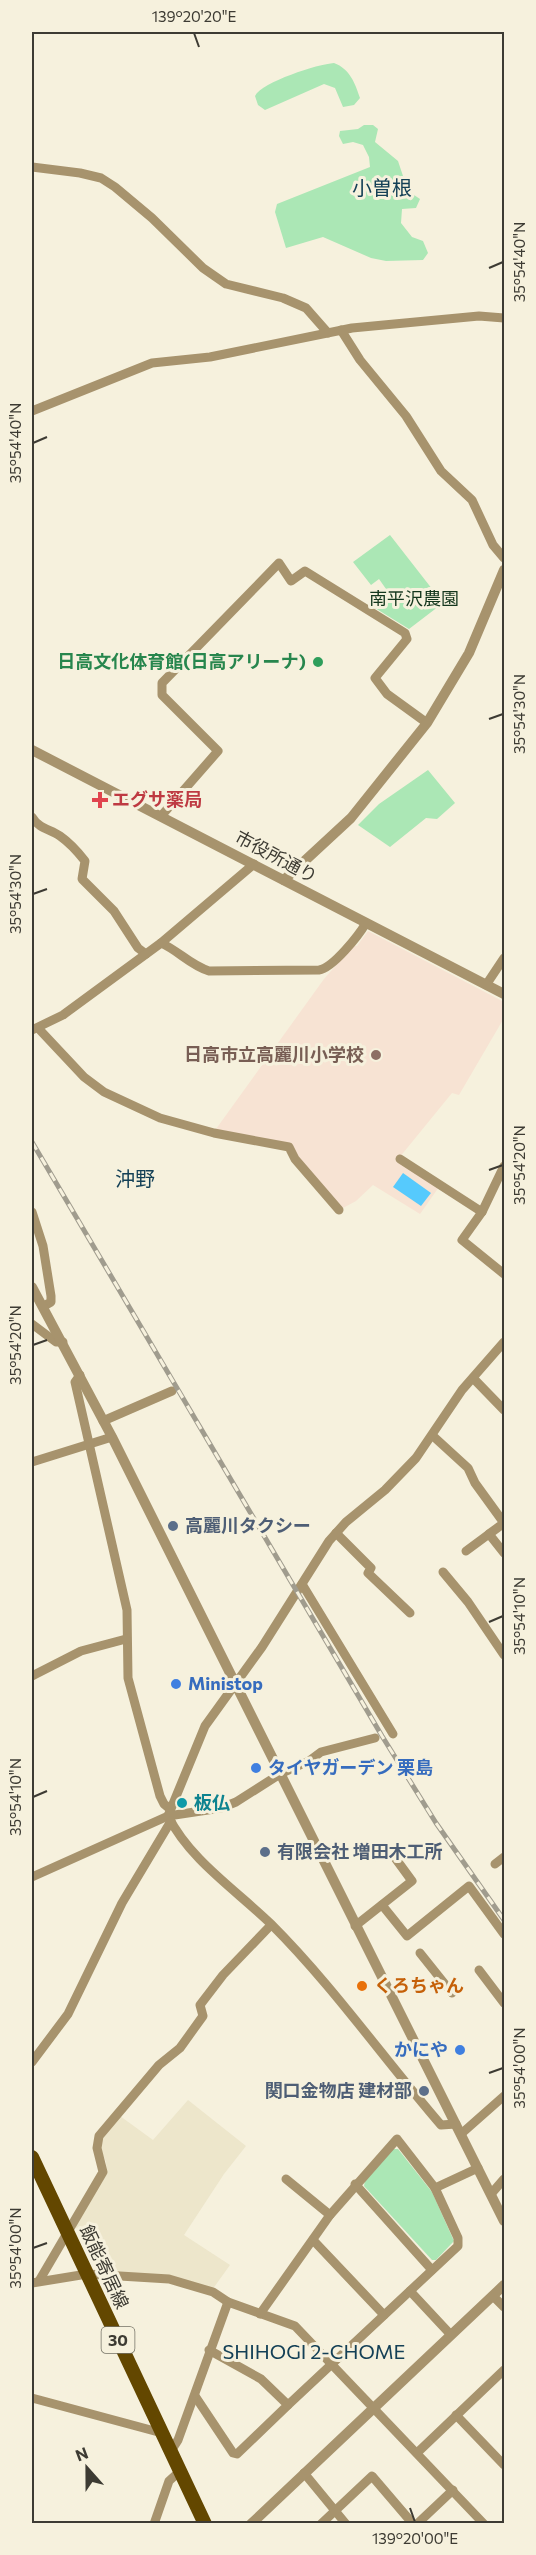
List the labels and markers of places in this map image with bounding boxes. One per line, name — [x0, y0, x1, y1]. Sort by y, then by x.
place label: 日高文化体育館(日高アリーナ) — [57, 650, 306, 672]
marker: 日高文化体育館(日高アリーナ) — [311, 655, 325, 669]
place label: エグサ薬局 — [112, 788, 202, 810]
marker: エグサ薬局 — [93, 793, 107, 807]
place label: 日高市立高麗川小学校 — [184, 1043, 364, 1065]
marker: 日高市立高麗川小学校 — [369, 1048, 383, 1062]
place label: 高麗川タクシー — [185, 1514, 311, 1536]
marker: 高麗川タクシー — [166, 1519, 180, 1533]
place label: Ministop — [188, 1672, 263, 1694]
marker: Ministop — [169, 1677, 183, 1691]
place label: タイヤガーデン 栗島 — [268, 1756, 433, 1778]
marker: タイヤガーデン 栗島 — [249, 1761, 263, 1775]
place label: 板仏 — [194, 1791, 230, 1813]
marker: 板仏 — [175, 1796, 189, 1810]
place label: 有限会社 増田木工所 — [277, 1840, 442, 1862]
marker: 有限会社 増田木工所 — [258, 1845, 272, 1859]
place label: くろちゃん — [374, 1974, 464, 1996]
marker: くろちゃん — [355, 1979, 369, 1993]
place label: かにや — [394, 2038, 448, 2060]
marker: かにや — [453, 2043, 467, 2057]
place label: 関口金物店 建材部 — [265, 2079, 412, 2101]
marker: 関口金物店 建材部 — [417, 2084, 431, 2098]

